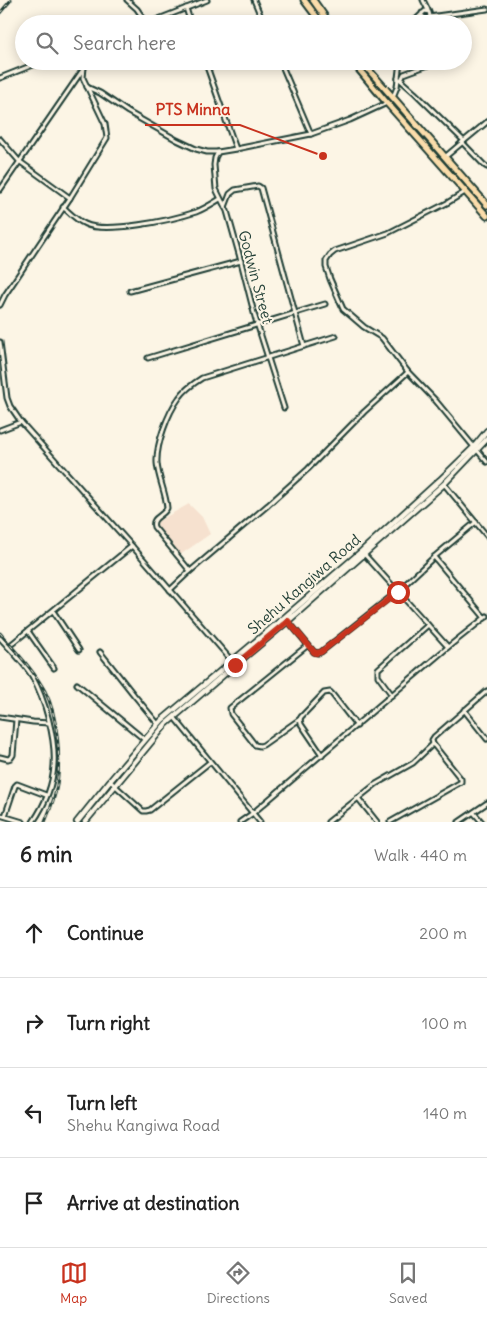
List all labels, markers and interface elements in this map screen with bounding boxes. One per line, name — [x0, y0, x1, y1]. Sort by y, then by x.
search box — [15, 15, 472, 70]
icon: search — [33, 29, 61, 57]
text: Search here — [73, 31, 176, 55]
callout: PTS Minna — [145, 94, 240, 125]
text: PTS Minna — [156, 99, 230, 119]
street label: Godwin Street — [234, 228, 278, 326]
street label: Shehu Kangiwa Road — [244, 530, 364, 638]
route start — [387, 581, 410, 604]
route end — [224, 654, 247, 677]
text: 6 min — [20, 841, 72, 868]
text: Walk · 440 m — [374, 845, 467, 865]
icon: ahead — [20, 919, 48, 947]
text: Continue — [67, 921, 144, 945]
text: 200 m — [419, 923, 467, 943]
icon: right — [20, 1009, 48, 1037]
text: Turn right — [67, 1011, 150, 1035]
text: 100 m — [422, 1013, 467, 1033]
text: Turn left — [67, 1091, 137, 1115]
icon: left — [20, 1099, 48, 1127]
text: 140 m — [423, 1103, 467, 1123]
text: Shehu Kangiwa Road — [67, 1115, 220, 1135]
icon: arrive — [20, 1189, 48, 1217]
text: Arrive at destination — [67, 1191, 240, 1215]
tab: Map — [60, 1259, 88, 1307]
tab: Directions — [207, 1259, 270, 1307]
tab: Saved — [389, 1259, 427, 1307]

